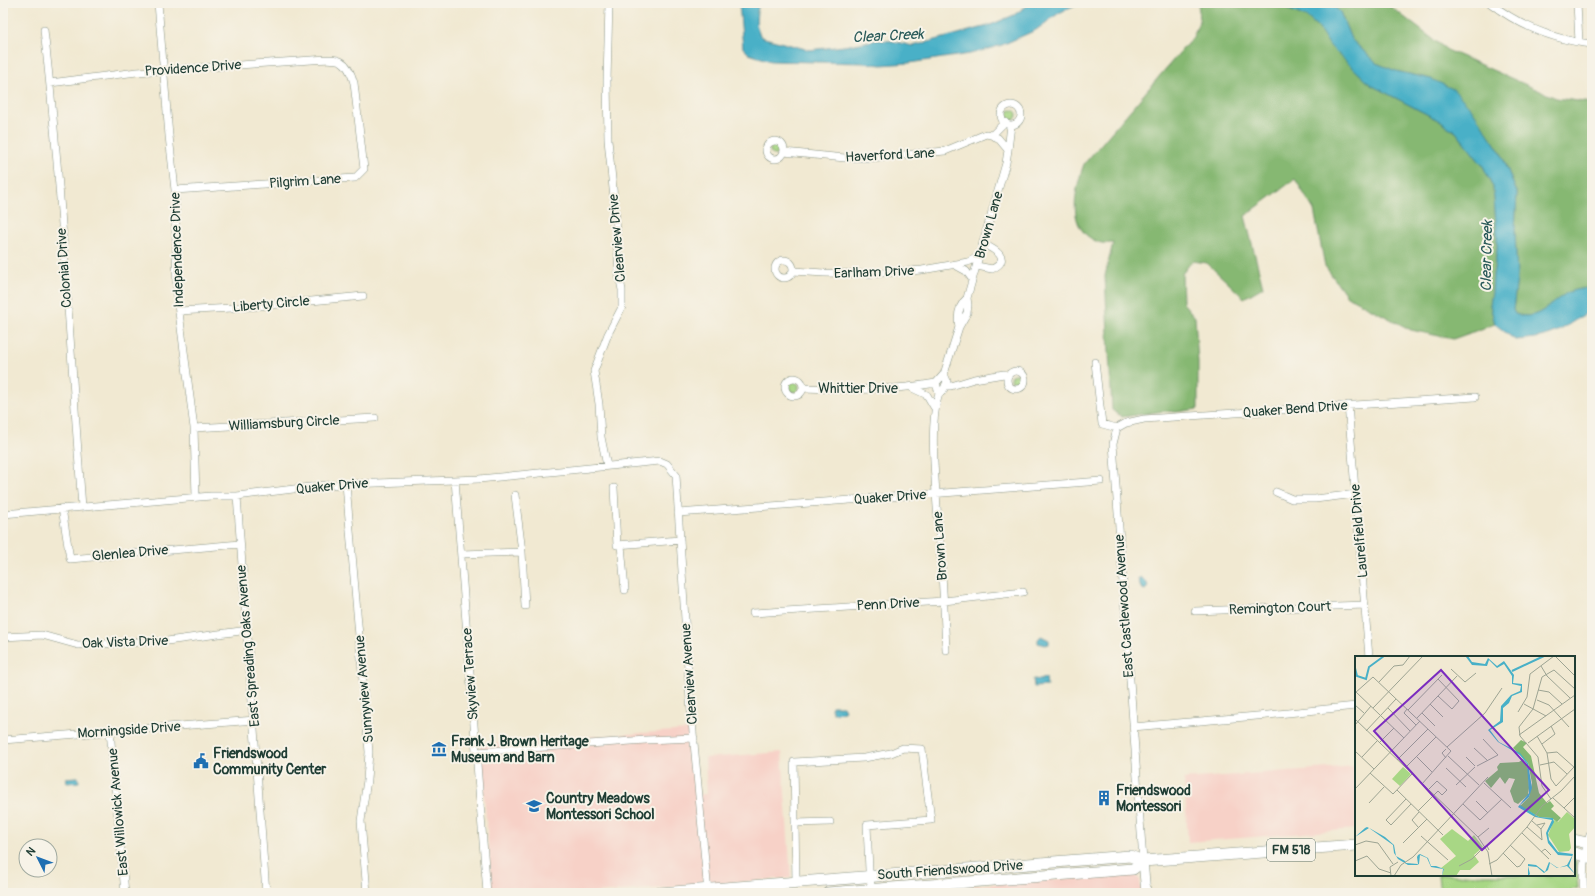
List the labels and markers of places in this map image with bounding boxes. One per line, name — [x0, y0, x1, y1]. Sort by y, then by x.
place label: Frank J. Brown Heritage Museum and Barn — [451, 733, 590, 766]
museum icon: Frank J. Brown Heritage Museum and Barn — [430, 740, 448, 758]
place label: Friendswood Community Center — [213, 745, 327, 778]
public building icon: Friendswood Community Center — [192, 752, 210, 770]
place label: Friendswood Montessori — [1116, 782, 1191, 815]
building icon: Friendswood Montessori — [1095, 789, 1113, 807]
place label: Country Meadows Montessori School — [546, 790, 655, 823]
school or university icon: Country Meadows Montessori School — [525, 797, 543, 815]

